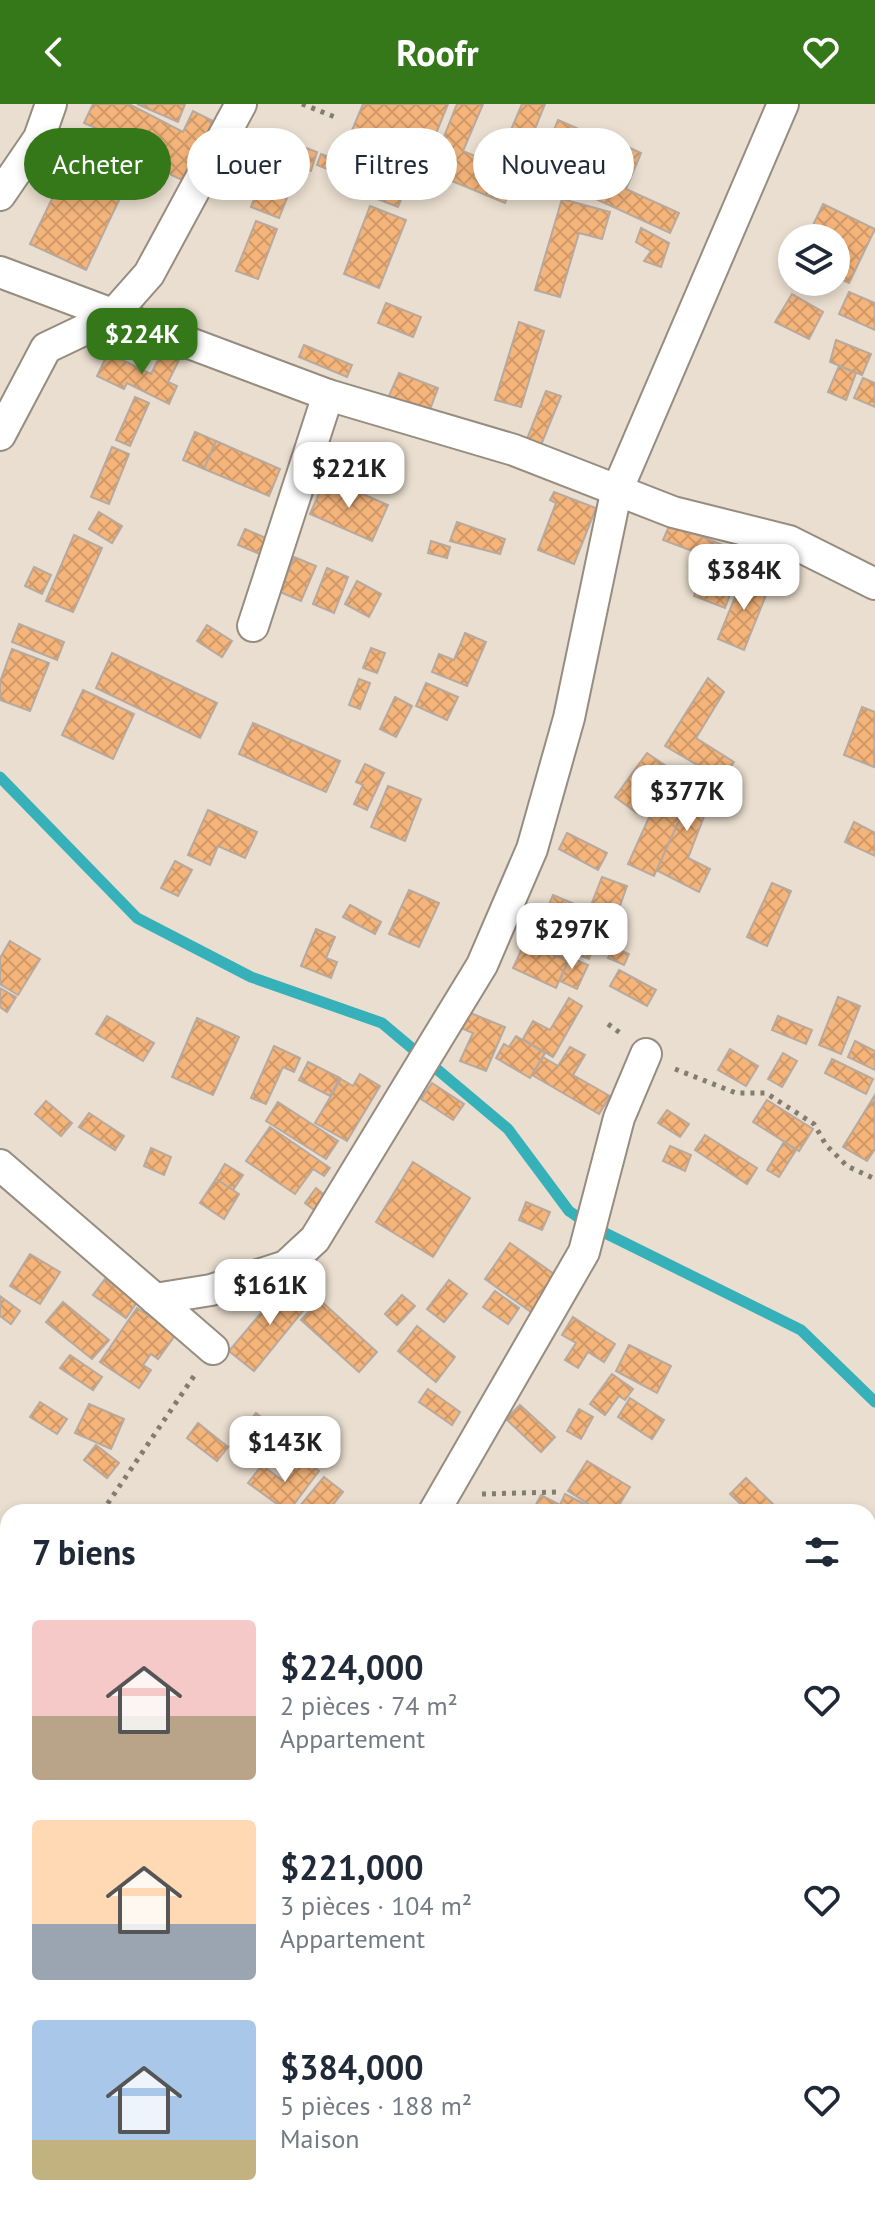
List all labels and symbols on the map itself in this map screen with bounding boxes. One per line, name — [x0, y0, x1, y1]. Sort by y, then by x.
pin: $224K — [86, 308, 198, 376]
pin: $221K — [293, 442, 405, 510]
pin: $384K — [688, 544, 800, 612]
pin: $377K — [631, 765, 743, 833]
pin: $297K — [516, 903, 628, 971]
pin: $161K — [214, 1259, 326, 1327]
pin: $143K — [229, 1416, 341, 1484]

